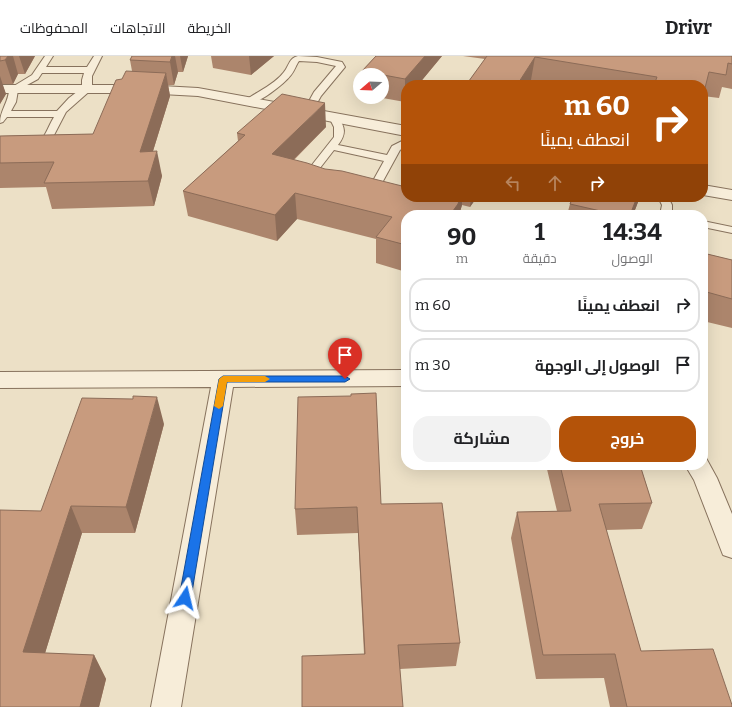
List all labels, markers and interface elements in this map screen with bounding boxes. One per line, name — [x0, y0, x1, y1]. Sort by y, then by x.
text: Drivr — [665, 16, 712, 39]
text: المحفوظات — [20, 20, 88, 37]
text: الاتجاهات — [110, 20, 166, 37]
text: الخريطة — [188, 20, 231, 37]
north arrow — [353, 68, 389, 104]
map controls — [353, 68, 389, 104]
text: 60 m — [564, 89, 630, 122]
icon: right — [644, 96, 696, 148]
text: انعطف يمينًا — [540, 129, 630, 151]
icon: left — [502, 172, 524, 194]
icon: ahead — [544, 172, 566, 194]
icon: right — [586, 172, 608, 194]
text: 1 — [535, 218, 545, 246]
text: 14:34 — [603, 218, 662, 246]
text: 90 — [447, 223, 477, 251]
text: m — [456, 251, 468, 266]
text: دقيقة — [523, 251, 557, 266]
text: الوصول — [612, 251, 653, 266]
icon: right — [672, 294, 694, 316]
text: 60 m — [415, 296, 451, 314]
text: انعطف يمينًا — [577, 297, 660, 315]
pin — [328, 338, 362, 379]
icon: arrive — [334, 344, 356, 366]
icon: arrive — [672, 354, 694, 376]
text: 30 m — [415, 356, 451, 374]
text: الوصول إلى الوجهة — [535, 357, 660, 375]
button: مشاركة — [413, 416, 551, 462]
button: خروج — [559, 416, 696, 462]
position arrow — [164, 577, 206, 619]

